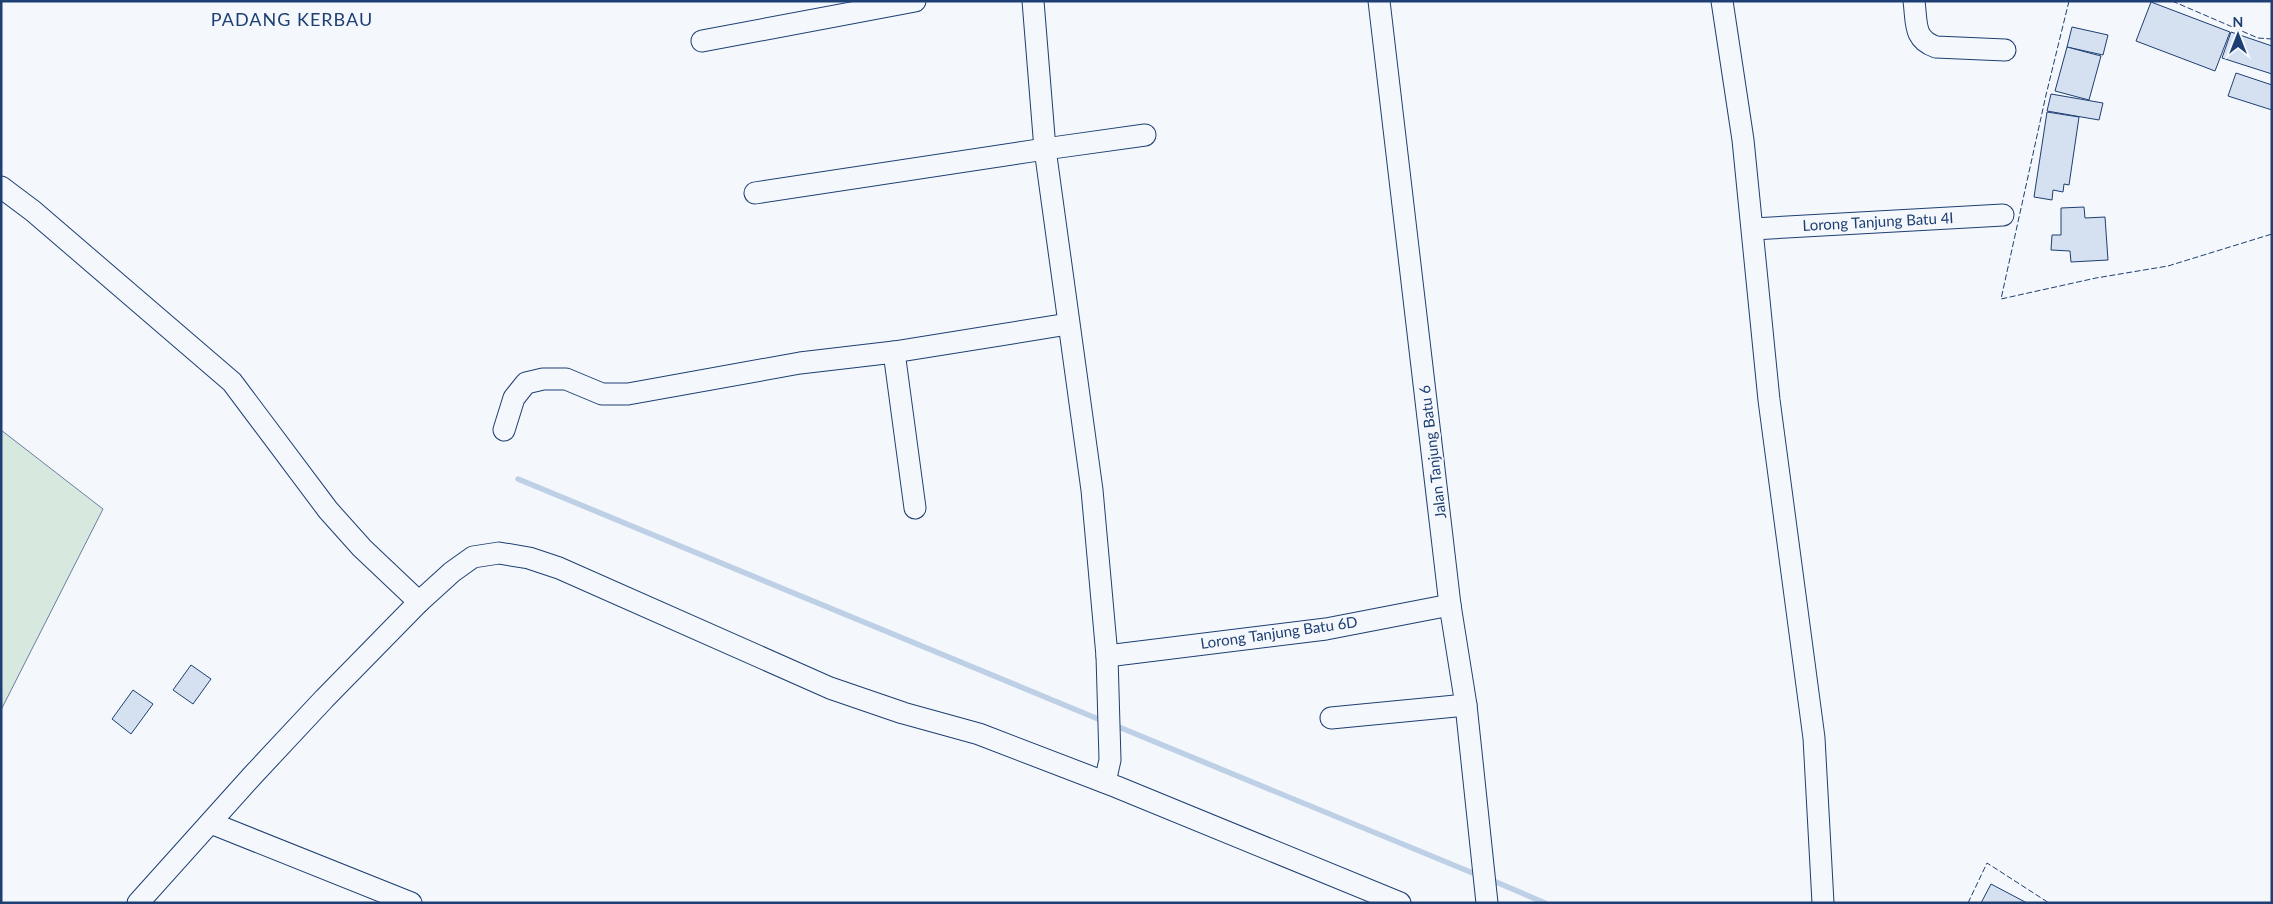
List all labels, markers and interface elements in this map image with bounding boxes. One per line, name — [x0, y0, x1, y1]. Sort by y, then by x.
district label: PADANG KERBAU — [211, 8, 373, 30]
north arrow — [2213, 10, 2263, 60]
text: N — [2233, 13, 2243, 30]
street label: Lorong Tanjung Batu 4I — [1802, 208, 1954, 234]
street label: Jalan Tanjung Batu 6 — [1415, 384, 1449, 520]
street label: Lorong Tanjung Batu 6D — [1199, 612, 1359, 652]

